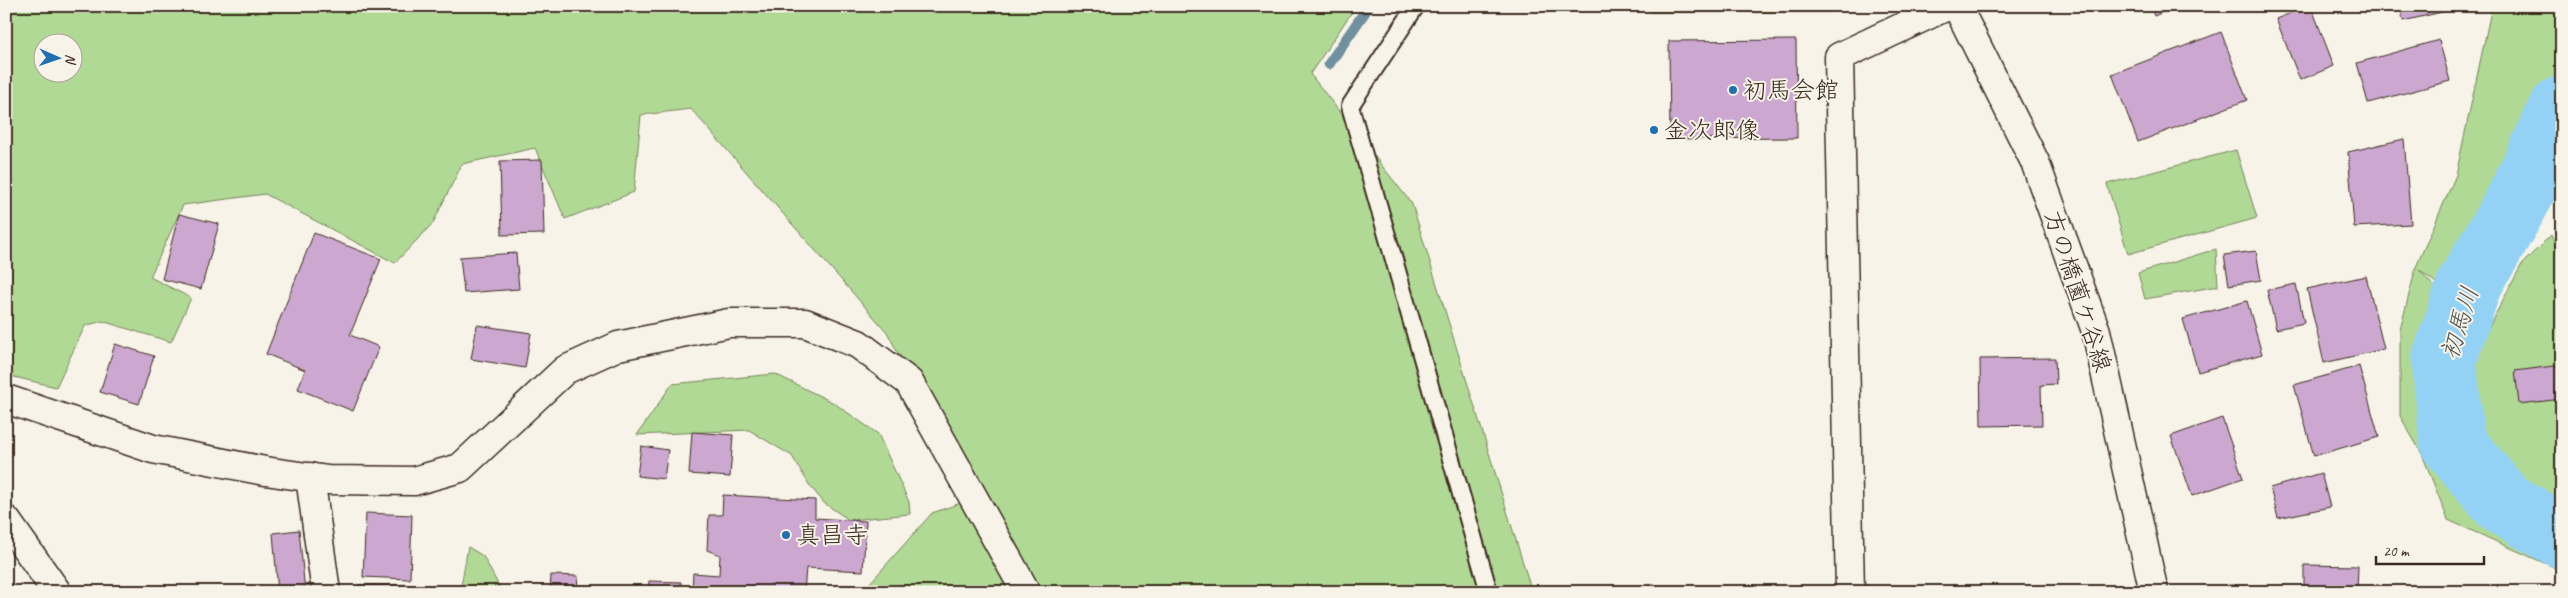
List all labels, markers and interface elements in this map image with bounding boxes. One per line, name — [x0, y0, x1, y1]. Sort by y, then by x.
north arrow — [32, 32, 82, 82]
text: N — [62, 54, 79, 65]
place label: 初馬会館 — [1743, 75, 1839, 105]
marker: 初馬会館 — [1727, 84, 1739, 96]
place label: 金次郎像 — [1664, 115, 1760, 145]
marker: 金次郎像 — [1648, 124, 1660, 136]
street label: 方の橋薗ケ谷線 — [2038, 206, 2118, 376]
water label: 初馬川 — [2434, 282, 2486, 364]
place label: 真昌寺 — [796, 520, 868, 550]
marker: 真昌寺 — [780, 529, 792, 541]
scale bar — [2376, 533, 2483, 565]
text: 20 m — [2383, 542, 2410, 561]

